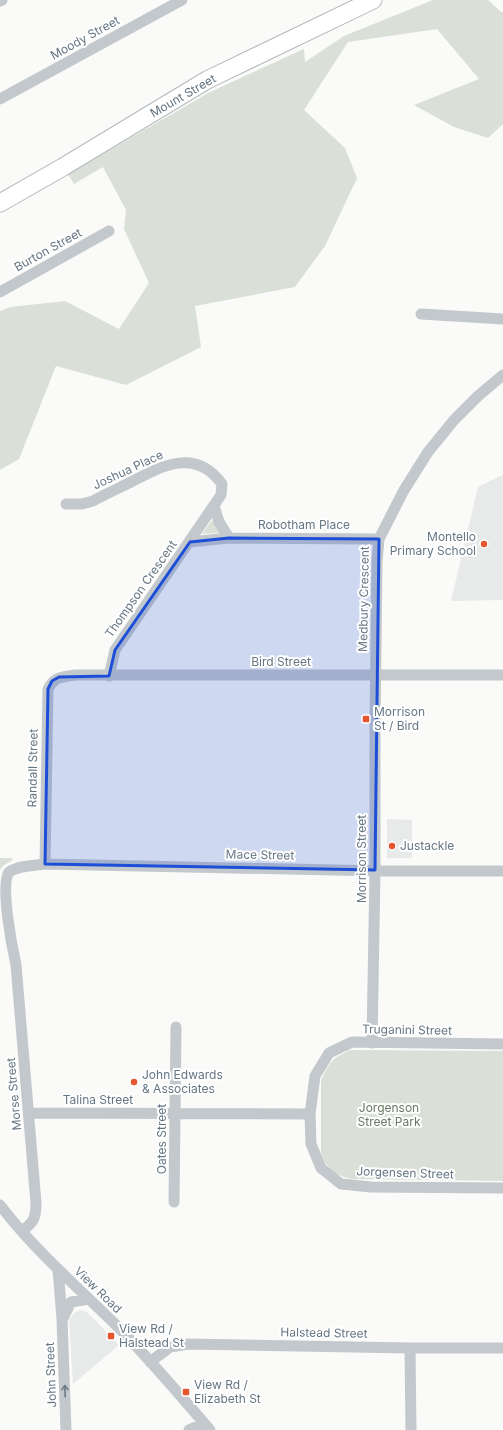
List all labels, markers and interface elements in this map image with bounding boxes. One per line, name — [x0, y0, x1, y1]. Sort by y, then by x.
street label: Moody Street — [48, 12, 122, 63]
street label: Mount Street — [147, 71, 218, 120]
street label: Burton Street — [11, 225, 84, 274]
street label: Joshua Place — [90, 447, 165, 492]
street label: Robotham Place — [258, 517, 350, 532]
place label: Montello Primary School — [390, 529, 476, 558]
street label: Thompson Crescent — [101, 537, 180, 640]
marker: Montello Primary School — [479, 539, 489, 549]
street label: Medbury Crescent — [355, 546, 372, 652]
street label: Bird Street — [251, 654, 311, 669]
place label: Morrison St / Bird — [374, 704, 425, 733]
marker: Morrison St / Bird — [361, 714, 371, 724]
street label: Randall Street — [24, 728, 41, 807]
street label: Morrison Street — [354, 815, 369, 903]
place label: Justackle — [400, 838, 454, 853]
marker: Justackle — [387, 841, 397, 851]
street label: Mace Street — [226, 846, 295, 863]
street label: Truganini Street — [362, 1021, 452, 1038]
street label: Morse Street — [3, 1057, 24, 1131]
place label: John Edwards & Associates — [142, 1067, 223, 1096]
marker: John Edwards & Associates — [129, 1077, 139, 1087]
street label: Talina Street — [63, 1092, 133, 1107]
park label: Jorgenson Street Park — [358, 1100, 421, 1129]
street label: Oates Street — [154, 1104, 169, 1174]
street label: Jorgensen Street — [356, 1163, 454, 1182]
street label: View Road — [72, 1263, 125, 1316]
place label: View Rd / Halstead St — [119, 1321, 184, 1350]
street label: Halstead Street — [280, 1324, 368, 1341]
marker: View Rd / Halstead St — [106, 1331, 116, 1341]
street label: John Street — [42, 1342, 59, 1408]
place label: View Rd / Elizabeth St — [194, 1377, 261, 1406]
one-way arrow — [61, 1385, 68, 1398]
marker: View Rd / Elizabeth St — [181, 1387, 191, 1397]

